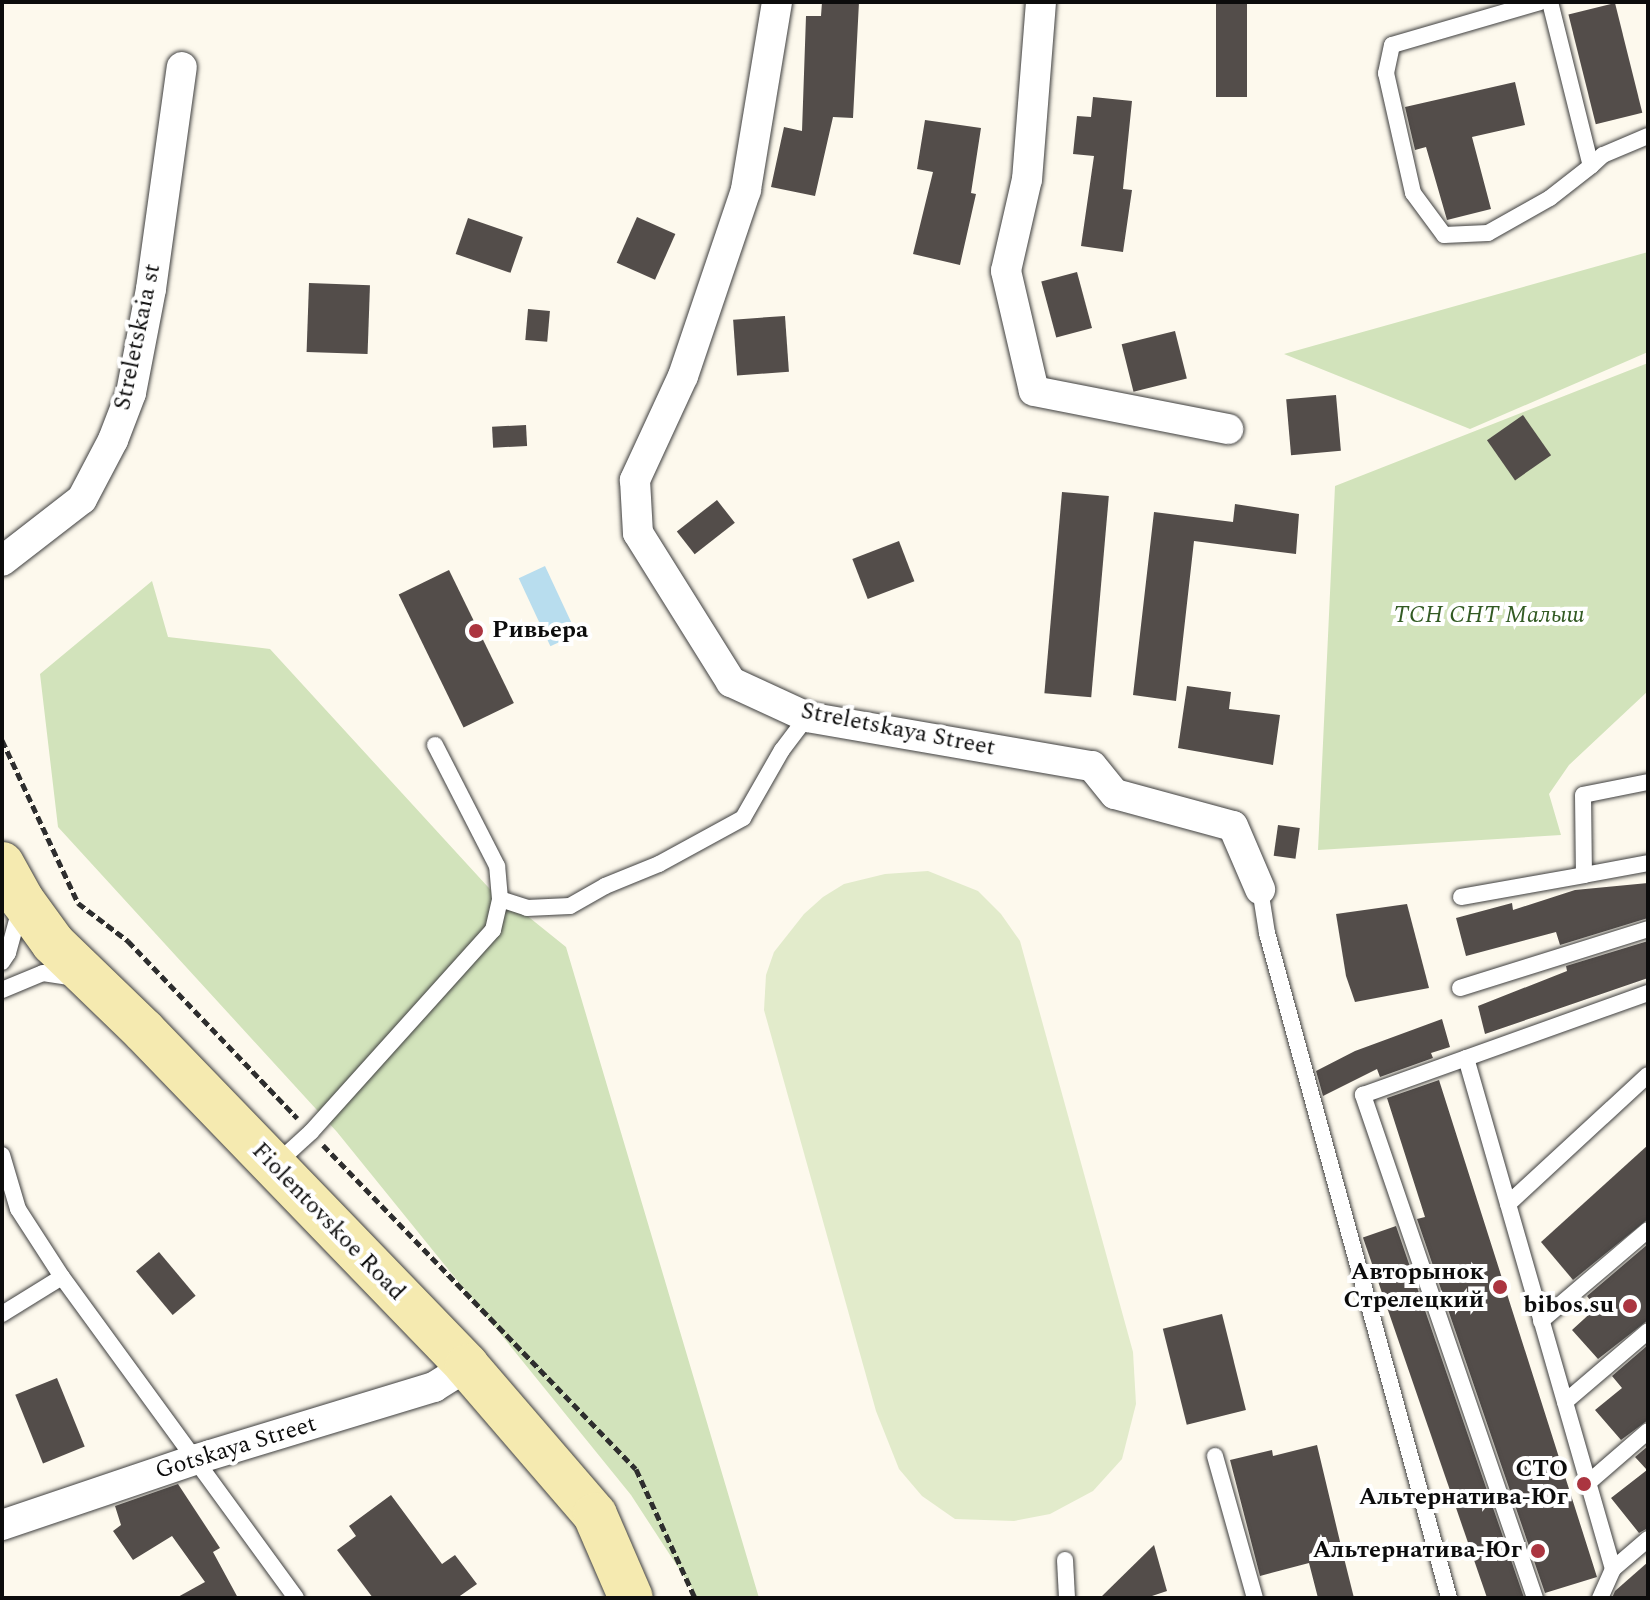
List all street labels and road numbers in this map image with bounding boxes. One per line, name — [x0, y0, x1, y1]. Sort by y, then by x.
street label: Streletskaia st — [108, 261, 168, 413]
street label: Streletskaya Street — [798, 697, 998, 763]
street label: Fiolentovskoe Road — [245, 1137, 411, 1307]
street label: Gotskaya Street — [152, 1410, 320, 1486]

